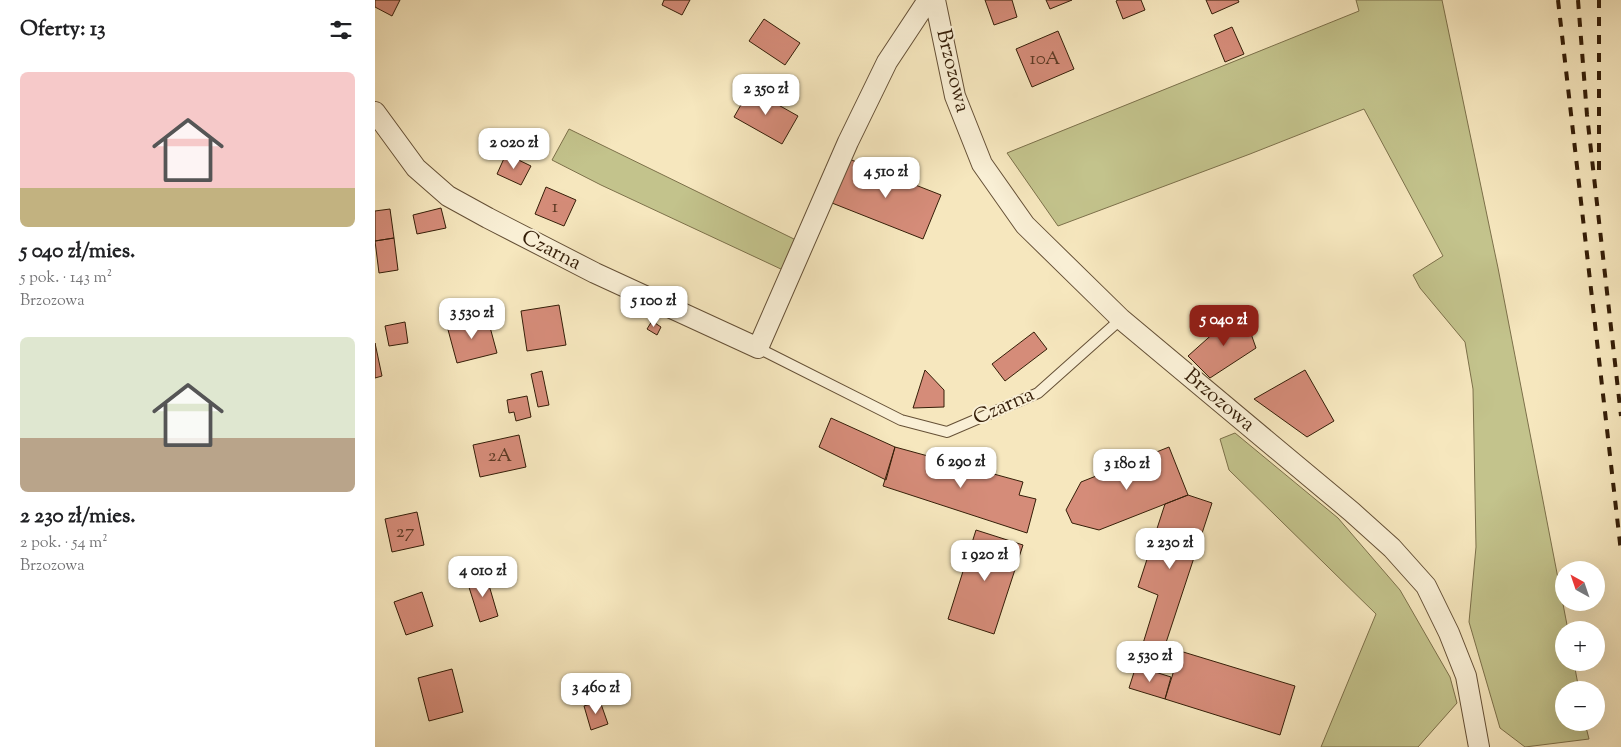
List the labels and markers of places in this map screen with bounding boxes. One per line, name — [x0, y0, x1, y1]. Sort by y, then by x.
pin: 2 350 zł — [714, 74, 818, 116]
pin: 2 020 zł — [462, 128, 566, 170]
pin: 4 510 zł — [834, 156, 938, 199]
pin: 5 100 zł — [602, 286, 706, 328]
pin: 3 530 zł — [420, 298, 524, 340]
pin: 5 040 zł — [1172, 304, 1276, 347]
pin: 6 290 zł — [909, 446, 1013, 489]
pin: 3 180 zł — [1075, 448, 1179, 491]
pin: 2 230 zł — [1118, 528, 1222, 570]
pin: 1 920 zł — [933, 540, 1037, 582]
pin: 4 010 zł — [431, 556, 535, 598]
pin: 2 530 zł — [1098, 640, 1202, 683]
pin: 3 460 zł — [544, 672, 648, 715]

